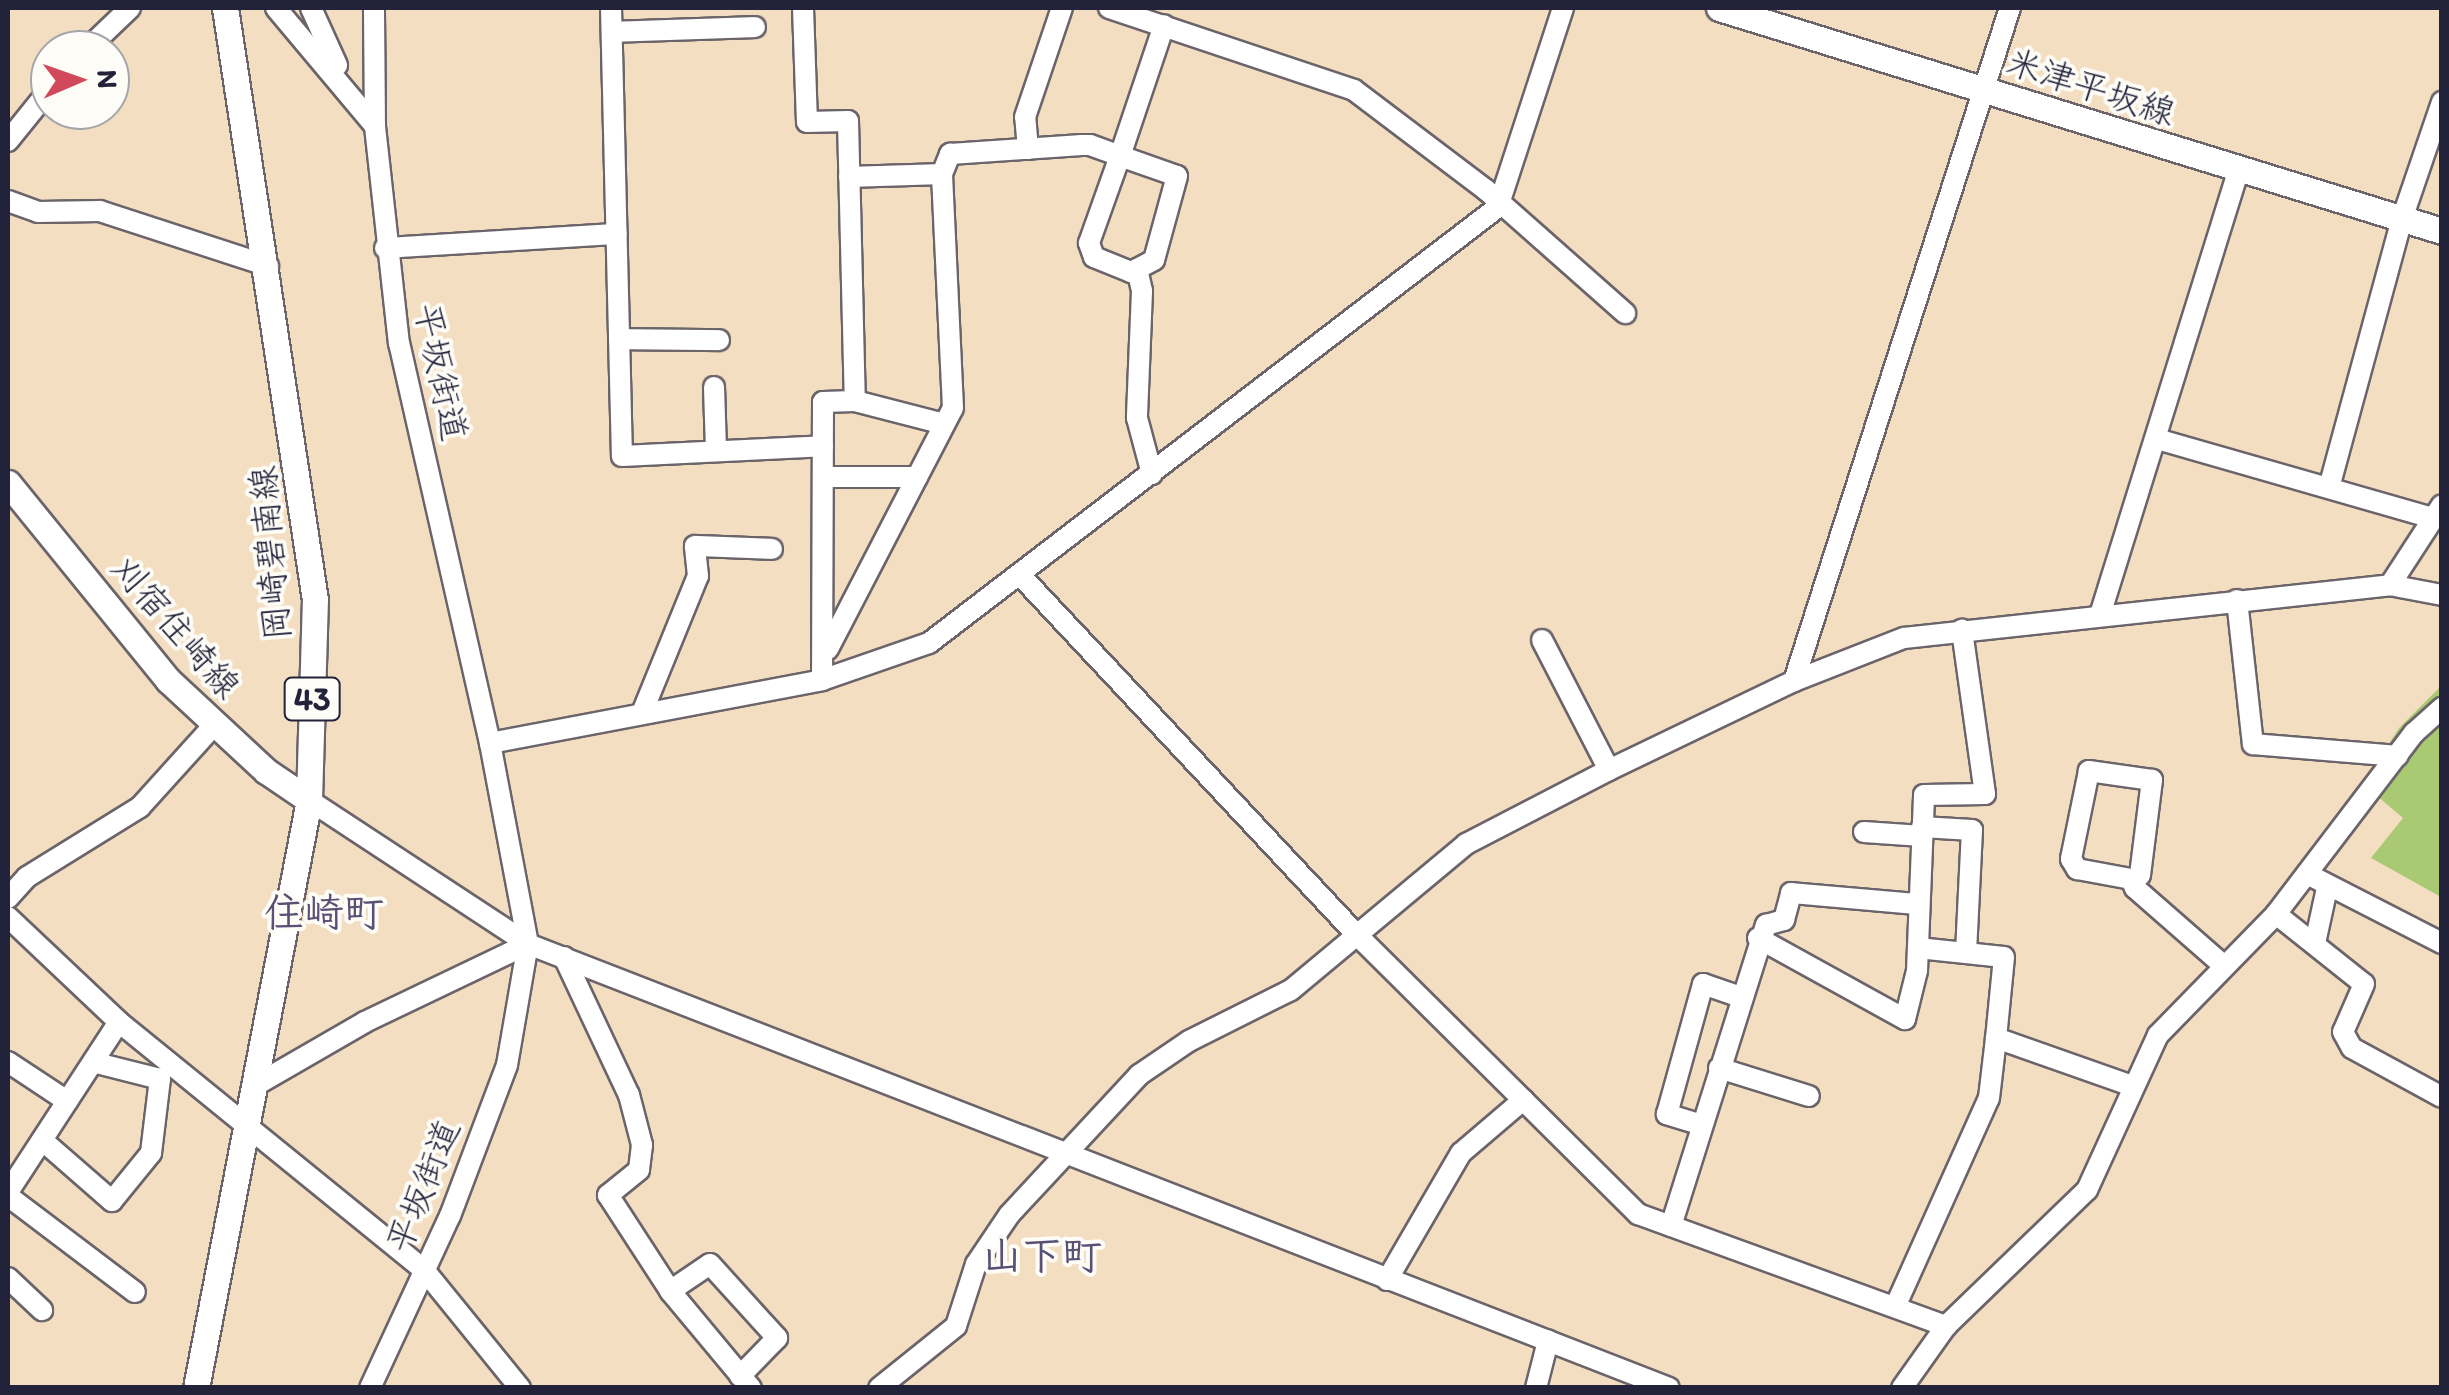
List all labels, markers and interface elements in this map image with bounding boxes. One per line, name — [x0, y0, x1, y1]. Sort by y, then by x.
north arrow — [30, 30, 130, 130]
street label: 米津平坂線 — [2001, 40, 2181, 134]
text: N — [91, 69, 125, 89]
street label: 平坂街道 — [406, 299, 476, 445]
street label: 岡崎碧南線 — [241, 464, 299, 642]
street label: 刈宿住崎線 — [103, 547, 249, 707]
road number: 43 — [282, 672, 342, 726]
district label: 住崎町 — [264, 888, 384, 936]
street label: 平坂街道 — [377, 1113, 469, 1259]
district label: 山下町 — [982, 1231, 1102, 1279]

